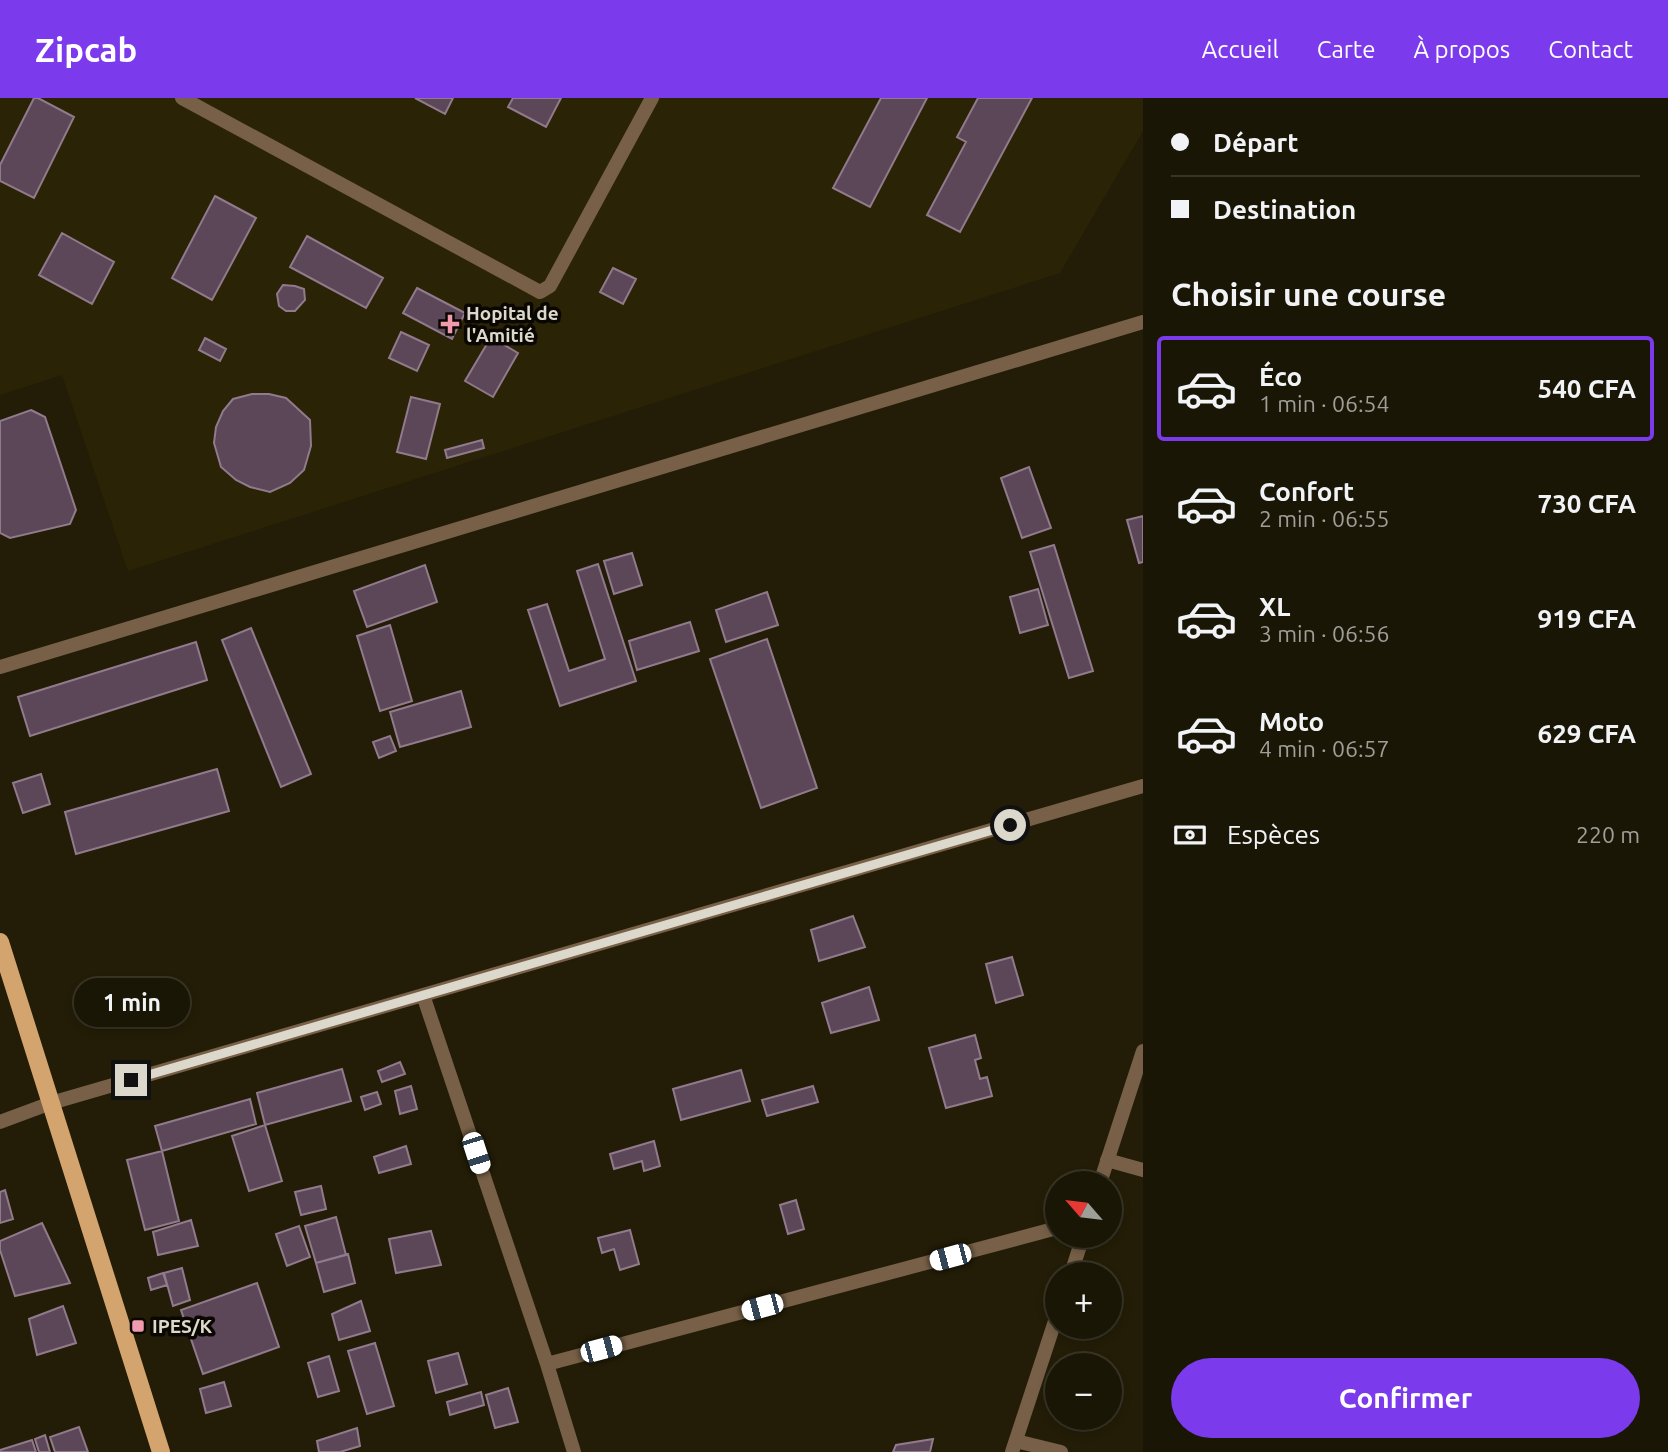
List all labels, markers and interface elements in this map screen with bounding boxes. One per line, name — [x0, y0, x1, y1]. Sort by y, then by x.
text: Zipcab — [35, 31, 137, 68]
text: Accueil — [1202, 36, 1279, 63]
text: Carte — [1317, 36, 1376, 63]
text: À propos — [1414, 36, 1510, 63]
text: Contact — [1548, 36, 1633, 63]
text: Départ — [1213, 128, 1299, 157]
text: Destination — [1213, 195, 1356, 224]
text: Choisir une course — [1171, 276, 1446, 312]
place label: Hopital de l'Amitié — [466, 302, 559, 346]
marker: Hopital de l'Amitié — [440, 314, 460, 334]
icon: car — [1175, 357, 1238, 420]
text: Éco — [1259, 362, 1302, 391]
text: 540 CFA — [1538, 374, 1636, 403]
text: 1 min · 06:54 — [1259, 391, 1390, 416]
icon: car — [1175, 472, 1238, 535]
text: Confort — [1259, 477, 1354, 506]
text: 730 CFA — [1538, 489, 1636, 518]
text: 2 min · 06:55 — [1259, 506, 1390, 531]
icon: car — [1175, 587, 1238, 650]
text: XL — [1259, 592, 1290, 621]
text: 919 CFA — [1538, 604, 1636, 633]
text: 3 min · 06:56 — [1259, 621, 1390, 646]
icon: car — [1175, 702, 1238, 765]
text: Moto — [1259, 707, 1324, 736]
text: 629 CFA — [1538, 719, 1636, 748]
text: 4 min · 06:57 — [1259, 736, 1390, 761]
route start — [994, 809, 1026, 841]
icon: cash — [1171, 816, 1209, 854]
text: Espèces — [1227, 820, 1320, 849]
text: 220 m — [1576, 822, 1640, 847]
callout: 1 min — [73, 978, 189, 1028]
text: 1 min — [103, 990, 161, 1015]
route end — [115, 1064, 147, 1096]
car — [460, 1130, 493, 1176]
north arrow — [1045, 1171, 1122, 1248]
map controls — [1045, 1171, 1122, 1430]
car — [927, 1241, 974, 1273]
button: + — [1045, 1262, 1122, 1339]
car — [739, 1291, 786, 1323]
place label: IPES/K — [152, 1315, 213, 1337]
marker: IPES/K — [130, 1318, 146, 1334]
car — [578, 1333, 625, 1365]
button: − — [1045, 1353, 1122, 1430]
button: Confirmer — [1171, 1358, 1640, 1438]

